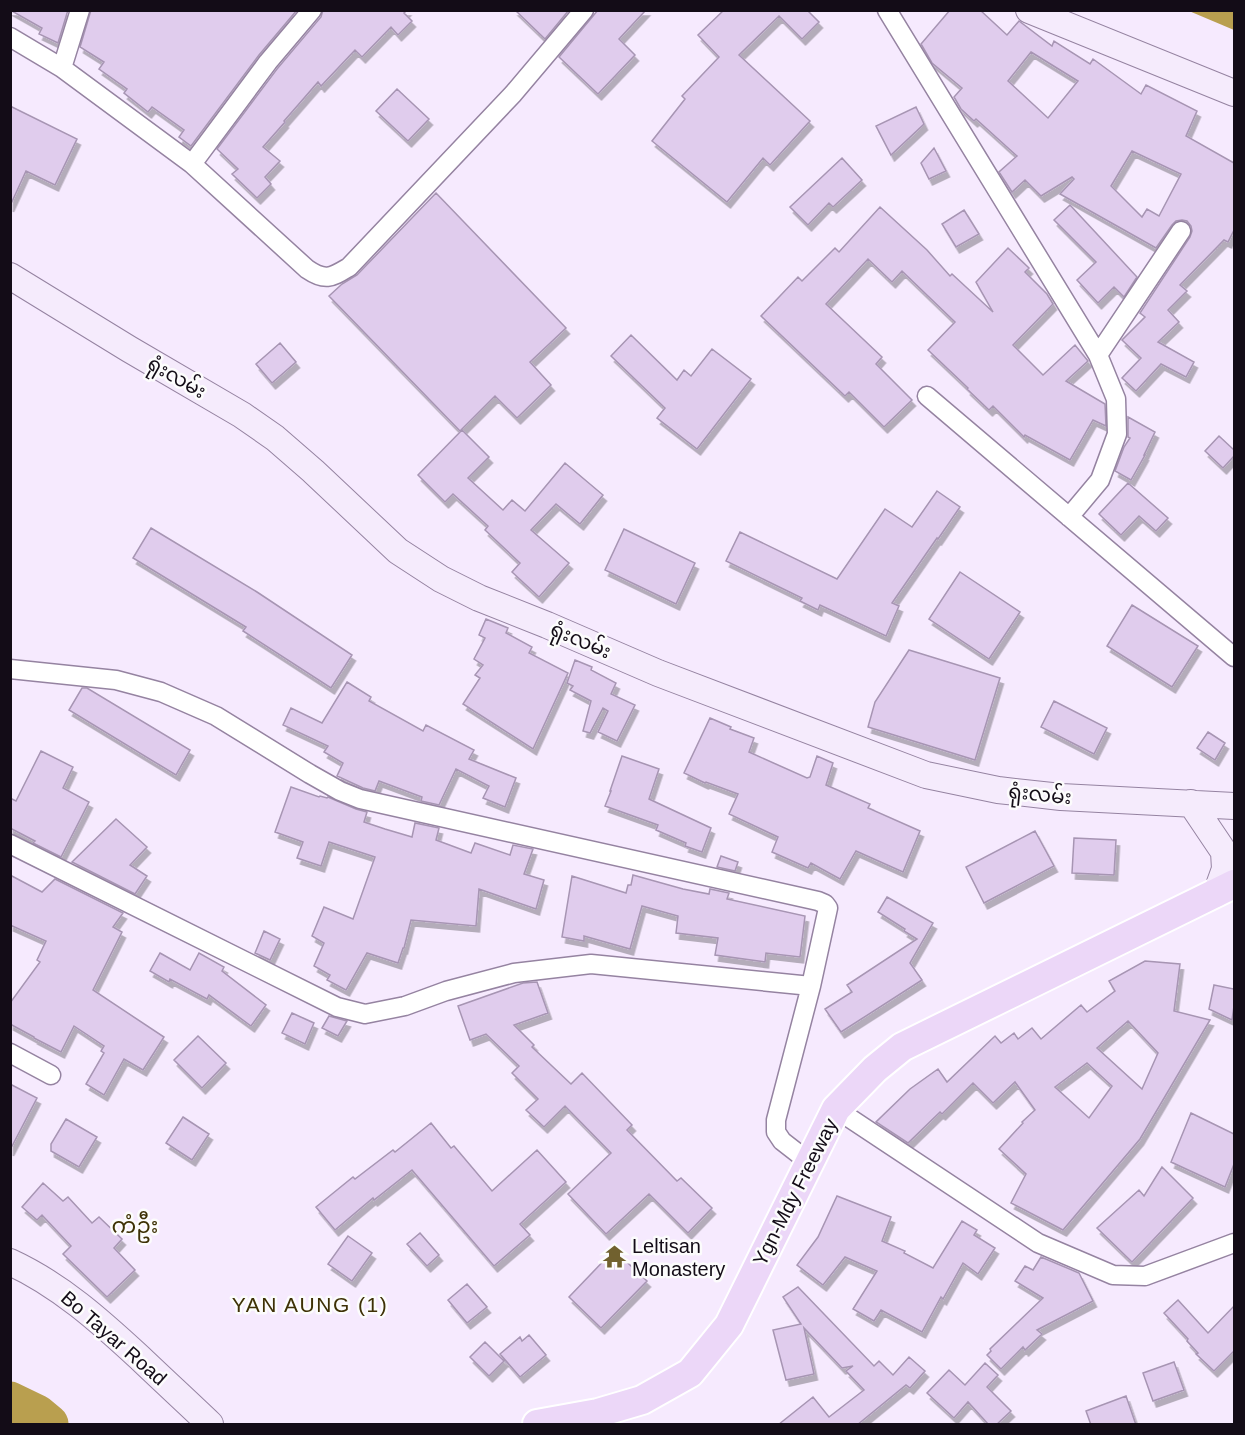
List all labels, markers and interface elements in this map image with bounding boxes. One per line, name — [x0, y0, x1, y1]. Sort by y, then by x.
street label: ရုံးလမ်း — [141, 349, 211, 408]
street label: ရုံးလမ်း — [545, 615, 616, 668]
street label: ရုံးလမ်း — [1007, 777, 1073, 814]
street label: Ygn-Mdy Freeway — [748, 1115, 842, 1269]
district label: ကံဦး — [112, 1211, 158, 1243]
place label: Leltisan Monastery — [632, 1235, 725, 1280]
temple icon: Leltisan Monastery — [601, 1244, 627, 1270]
street label: Bo Tayar Road — [57, 1286, 171, 1390]
district label: YAN AUNG (1) — [232, 1293, 388, 1316]

